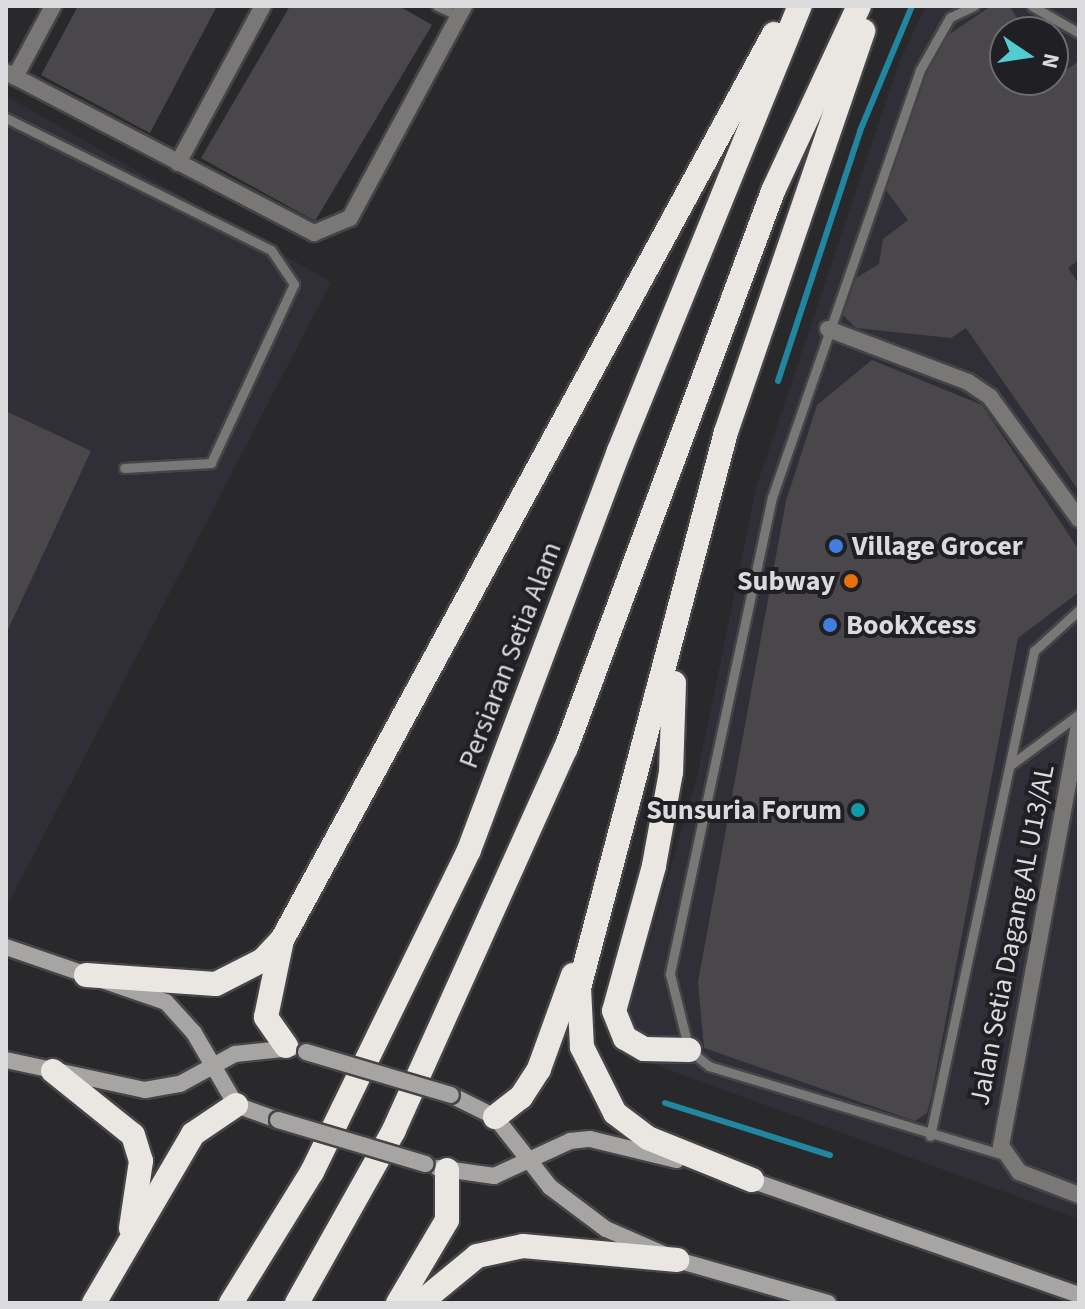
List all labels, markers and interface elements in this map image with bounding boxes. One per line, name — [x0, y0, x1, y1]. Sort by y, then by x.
north arrow — [989, 16, 1069, 96]
text: N — [1033, 50, 1068, 72]
place label: Village Grocer — [852, 529, 1023, 563]
street label: Persiaran Setia Alam — [451, 537, 569, 773]
marker: Village Grocer — [827, 537, 845, 555]
place label: Subway — [737, 564, 835, 598]
marker: Subway — [842, 572, 860, 590]
place label: BookXcess — [846, 608, 976, 642]
marker: BookXcess — [821, 616, 839, 634]
street label: Jalan Setia Dagang AL U13/AL — [962, 762, 1062, 1108]
place label: Sunsuria Forum — [646, 793, 842, 827]
marker: Sunsuria Forum — [849, 801, 867, 819]

